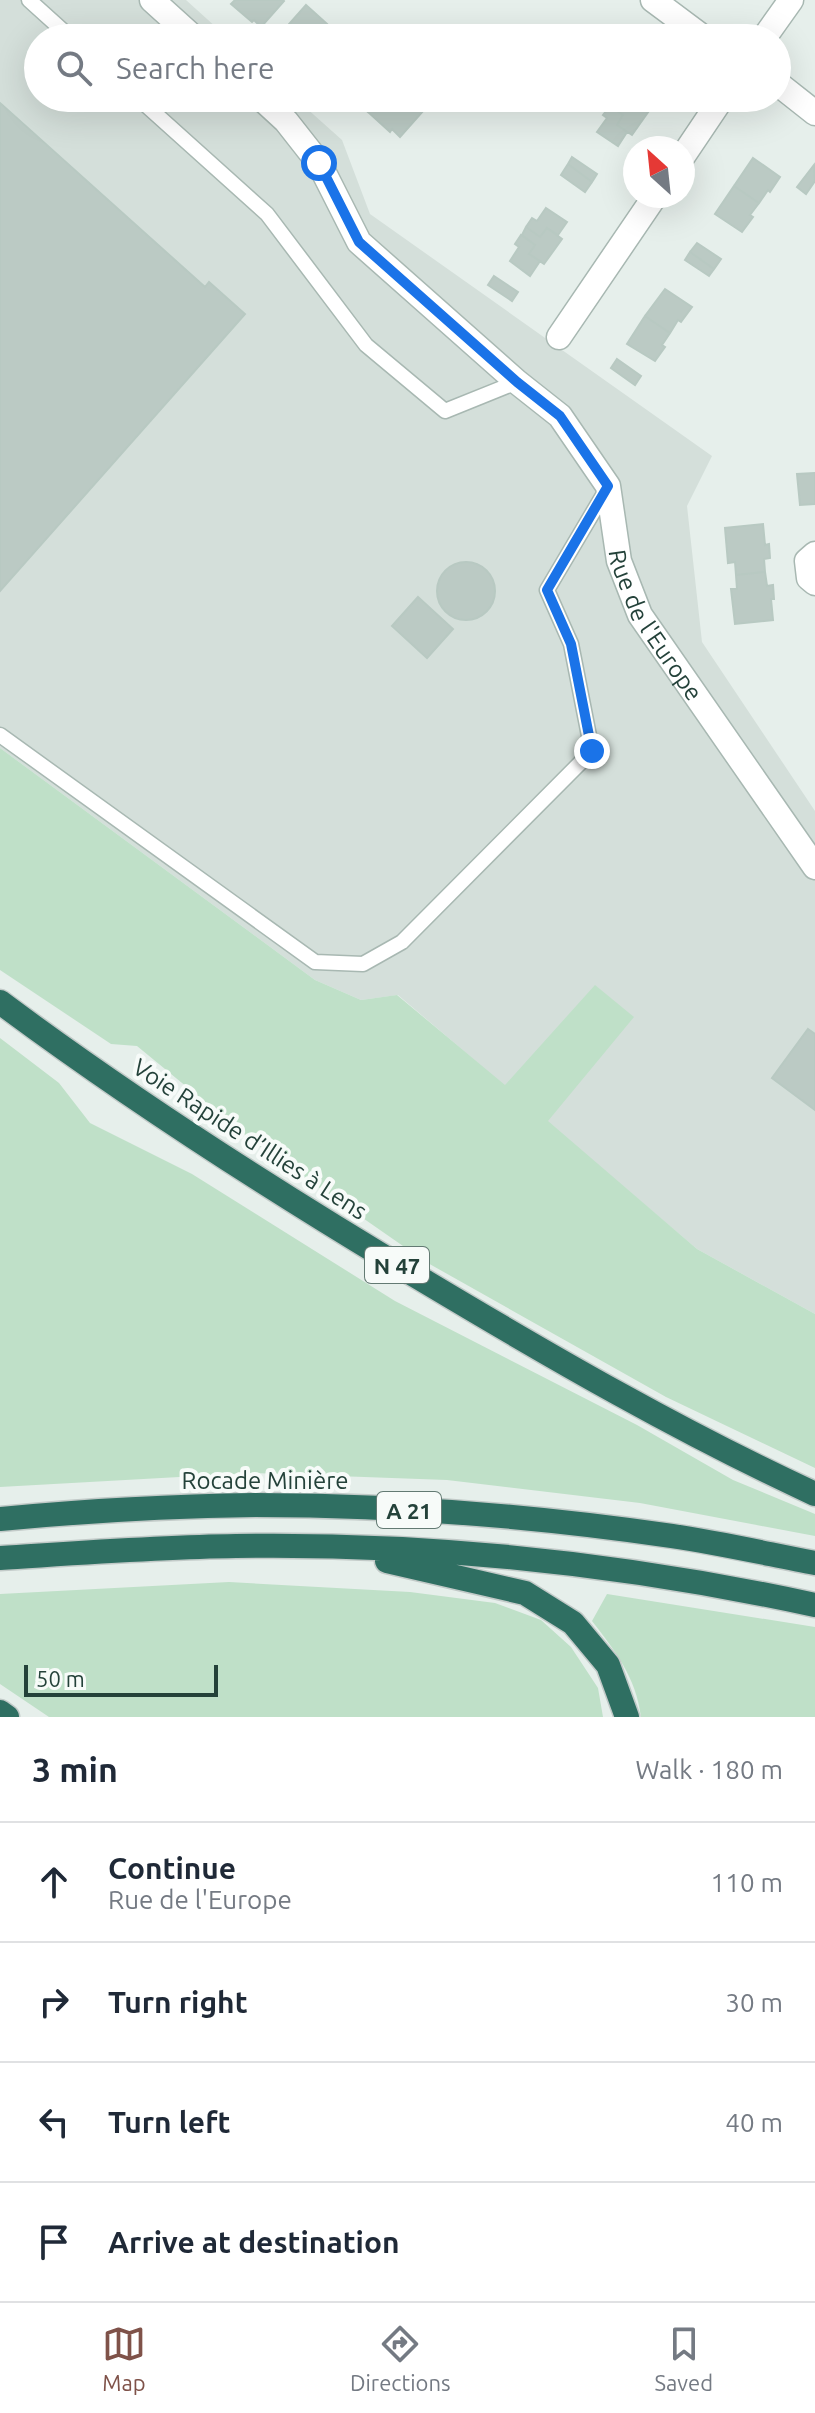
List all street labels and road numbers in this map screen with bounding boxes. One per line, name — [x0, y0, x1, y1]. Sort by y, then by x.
street label: Rue de l'Europe — [604, 548, 708, 705]
street label: Voie Rapide d’Illies à Lens — [128, 1053, 372, 1225]
road number: N 47 — [365, 1247, 429, 1283]
street label: Rocade Minière — [182, 1467, 348, 1494]
road number: A 21 — [377, 1492, 441, 1528]

